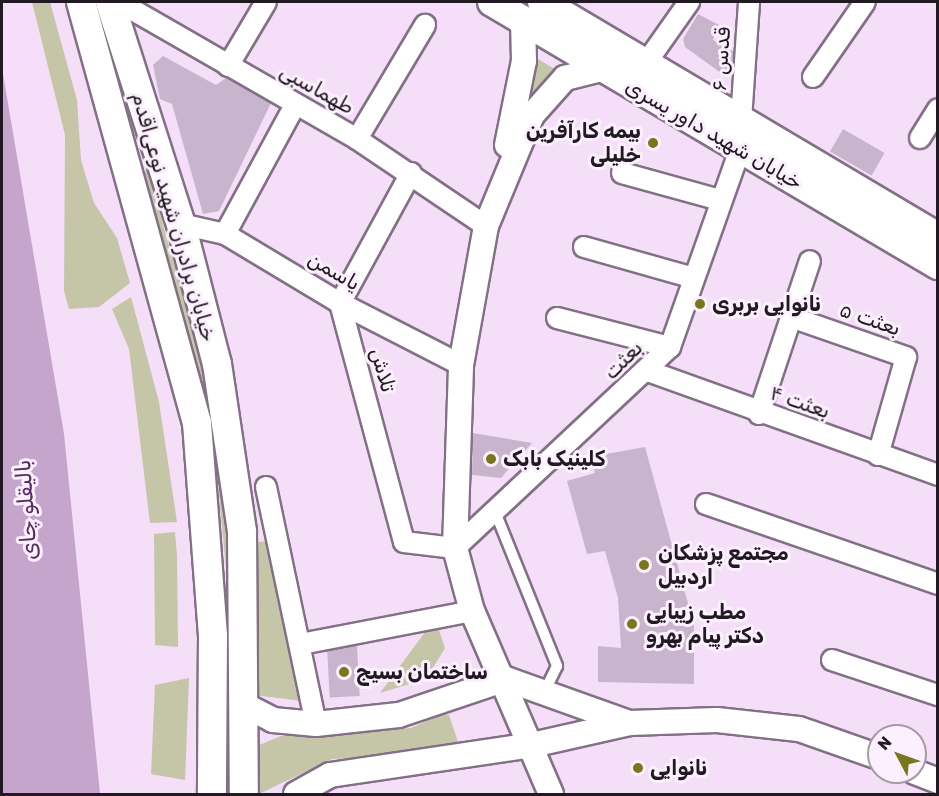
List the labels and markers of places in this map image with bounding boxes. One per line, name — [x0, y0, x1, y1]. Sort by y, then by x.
place label: بیمه کارآفرین خلیلی — [526, 118, 641, 168]
marker: بیمه کارآفرین خلیلی — [646, 136, 660, 150]
place label: نانوایی بربری — [712, 291, 821, 317]
marker: نانوایی بربری — [693, 297, 707, 311]
place label: کلینیک بابک — [503, 446, 606, 472]
marker: کلینیک بابک — [484, 452, 498, 466]
place label: مجتمع پزشکان اردبیل — [658, 540, 789, 590]
marker: مجتمع پزشکان اردبیل — [635, 556, 653, 574]
place label: مطب زیبایی دکتر پیام بهرو — [646, 599, 764, 649]
marker: مطب زیبایی دکتر پیام بهرو — [623, 615, 641, 633]
place label: ساختمان بسیج — [356, 659, 488, 685]
marker: ساختمان بسیج — [337, 665, 351, 679]
place label: نانوایی — [650, 755, 707, 781]
marker: نانوایی — [631, 761, 645, 775]

